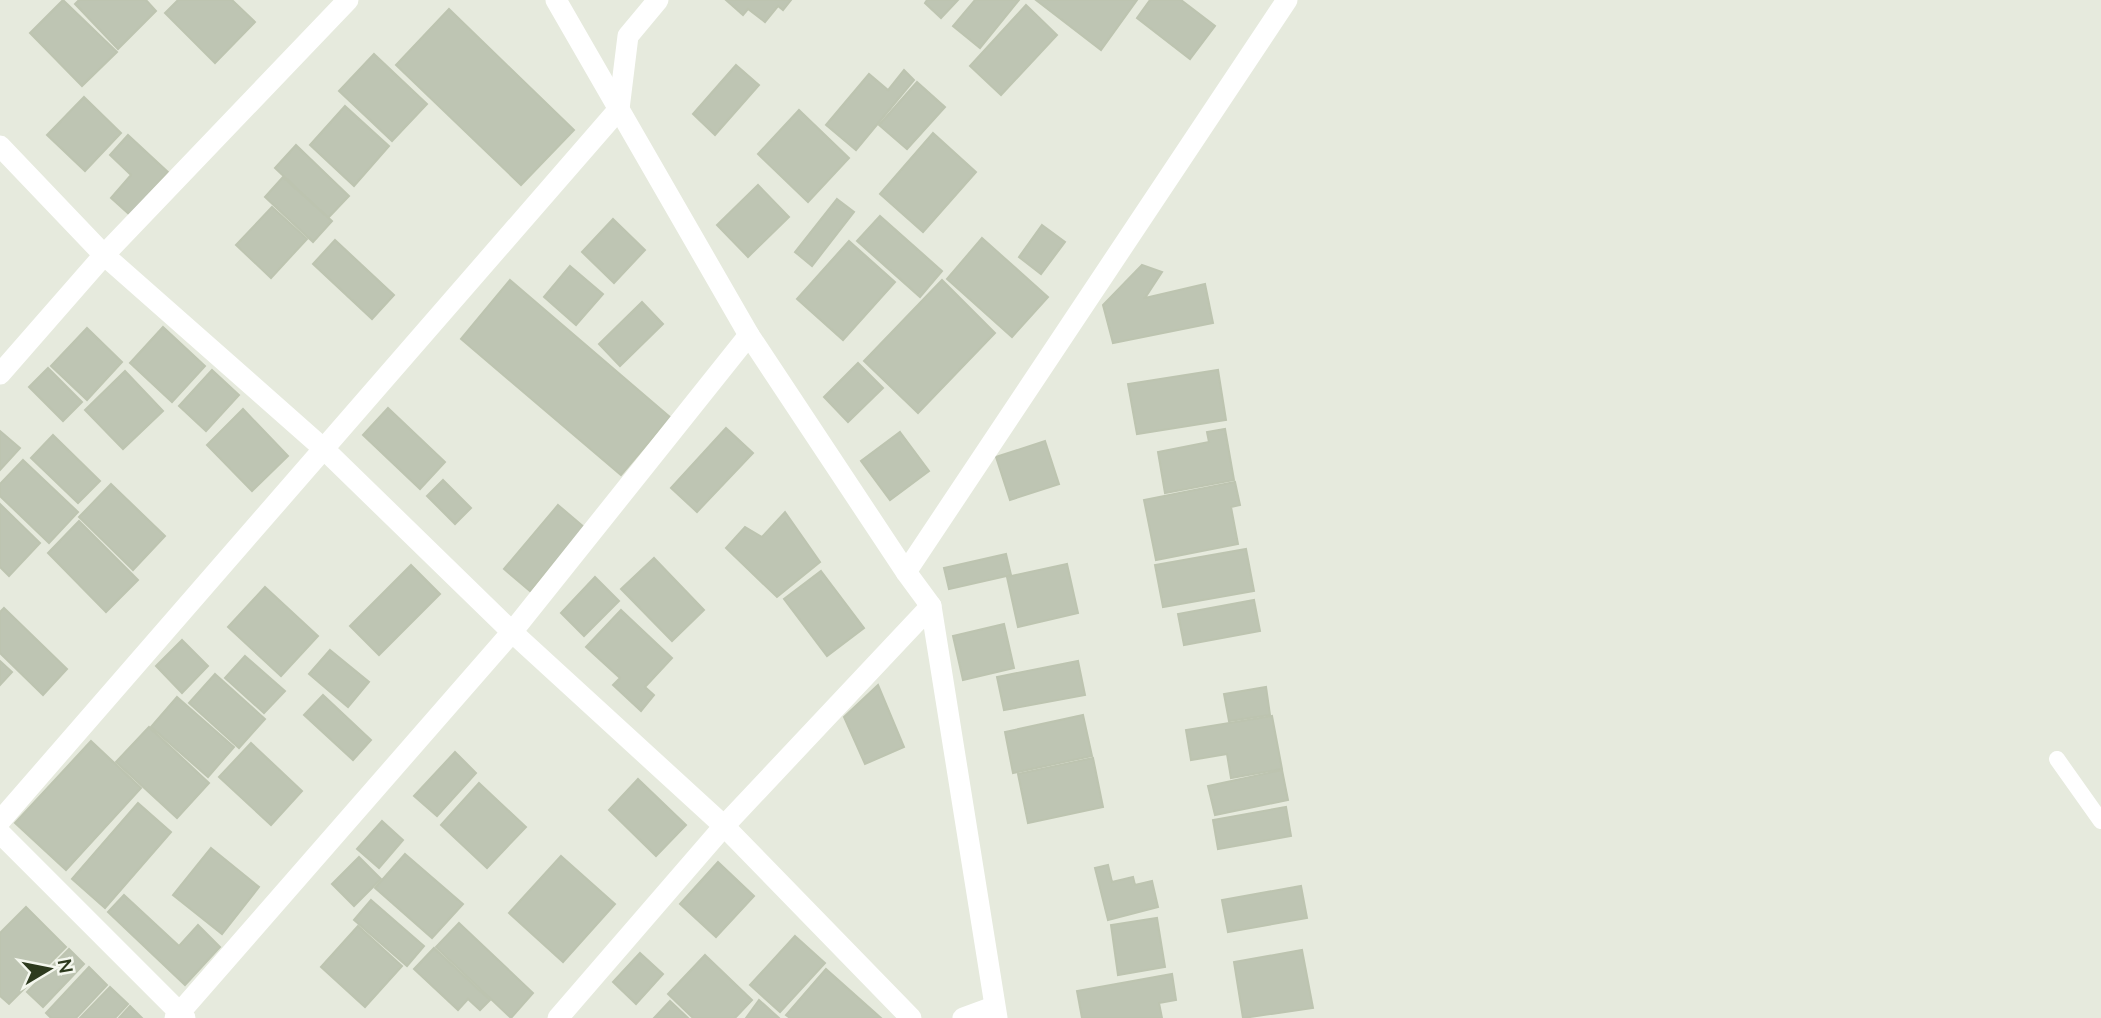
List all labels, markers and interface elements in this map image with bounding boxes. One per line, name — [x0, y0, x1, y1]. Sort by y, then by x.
north arrow — [14, 934, 84, 1004]
text: N — [51, 957, 79, 975]

